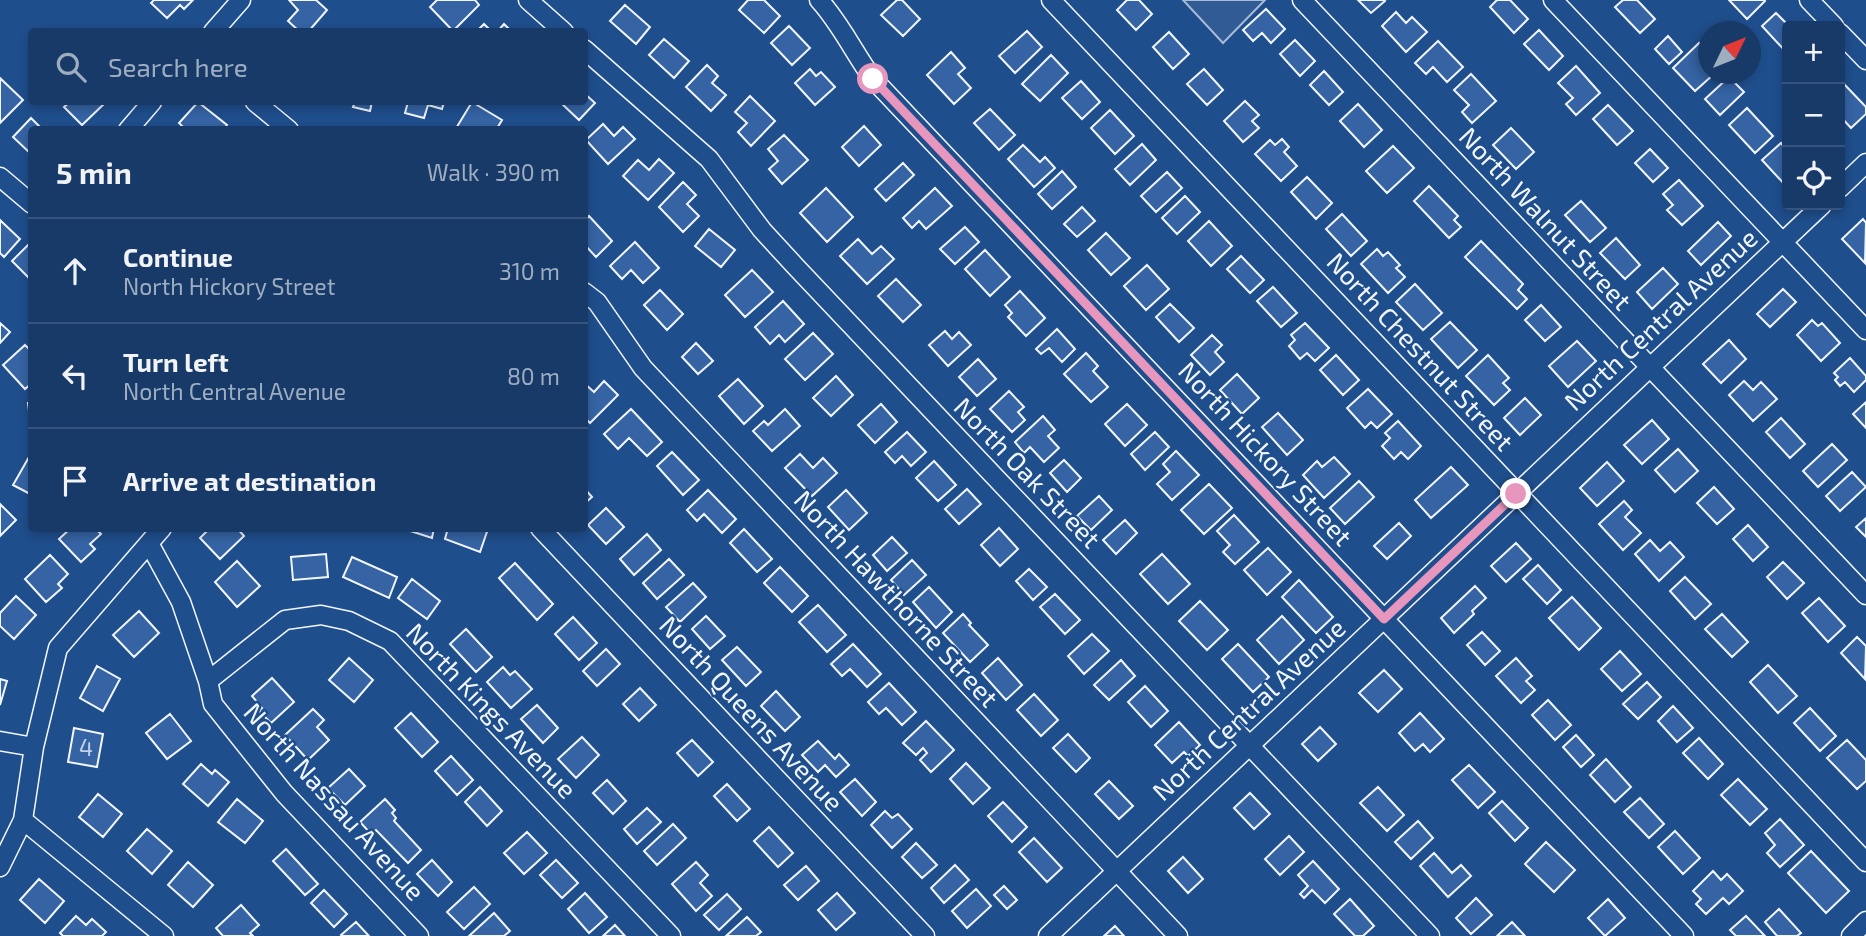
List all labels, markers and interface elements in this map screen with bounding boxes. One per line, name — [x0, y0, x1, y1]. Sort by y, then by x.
north arrow — [1698, 21, 1761, 84]
map controls — [1782, 21, 1845, 210]
button: + — [1782, 21, 1845, 84]
search box — [28, 28, 588, 105]
icon: search — [52, 48, 90, 86]
text: Search here — [108, 51, 248, 82]
route start — [857, 63, 888, 94]
button: − — [1782, 84, 1845, 147]
street label: North Walnut Street — [1454, 120, 1639, 316]
button: locate — [1782, 147, 1845, 210]
text: 5 min — [56, 154, 132, 190]
text: Walk · 390 m — [427, 158, 560, 186]
street label: North Central Avenue — [1557, 222, 1763, 416]
text: Continue — [123, 241, 233, 272]
street label: North Chestnut Street — [1321, 246, 1521, 456]
icon: ahead — [56, 252, 94, 290]
text: 310 m — [499, 257, 560, 285]
text: North Hickory Street — [123, 272, 335, 300]
text: Turn left — [123, 346, 229, 377]
street label: North Hickory Street — [1173, 355, 1359, 551]
icon: left — [56, 357, 94, 395]
text: 80 m — [507, 362, 560, 390]
text: North Central Avenue — [123, 377, 346, 405]
street label: North Oak Street — [948, 390, 1108, 554]
icon: arrive — [56, 462, 94, 500]
text: Arrive at destination — [123, 465, 376, 496]
route end — [1500, 478, 1531, 509]
street label: North Hawthorne Street — [789, 483, 1006, 713]
street label: North Queens Avenue — [654, 609, 850, 817]
street label: North Central Avenue — [1145, 612, 1351, 806]
street label: North Kings Avenue — [401, 616, 584, 804]
street label: North Nassau Avenue — [238, 696, 432, 906]
house number: 4 — [79, 733, 93, 761]

